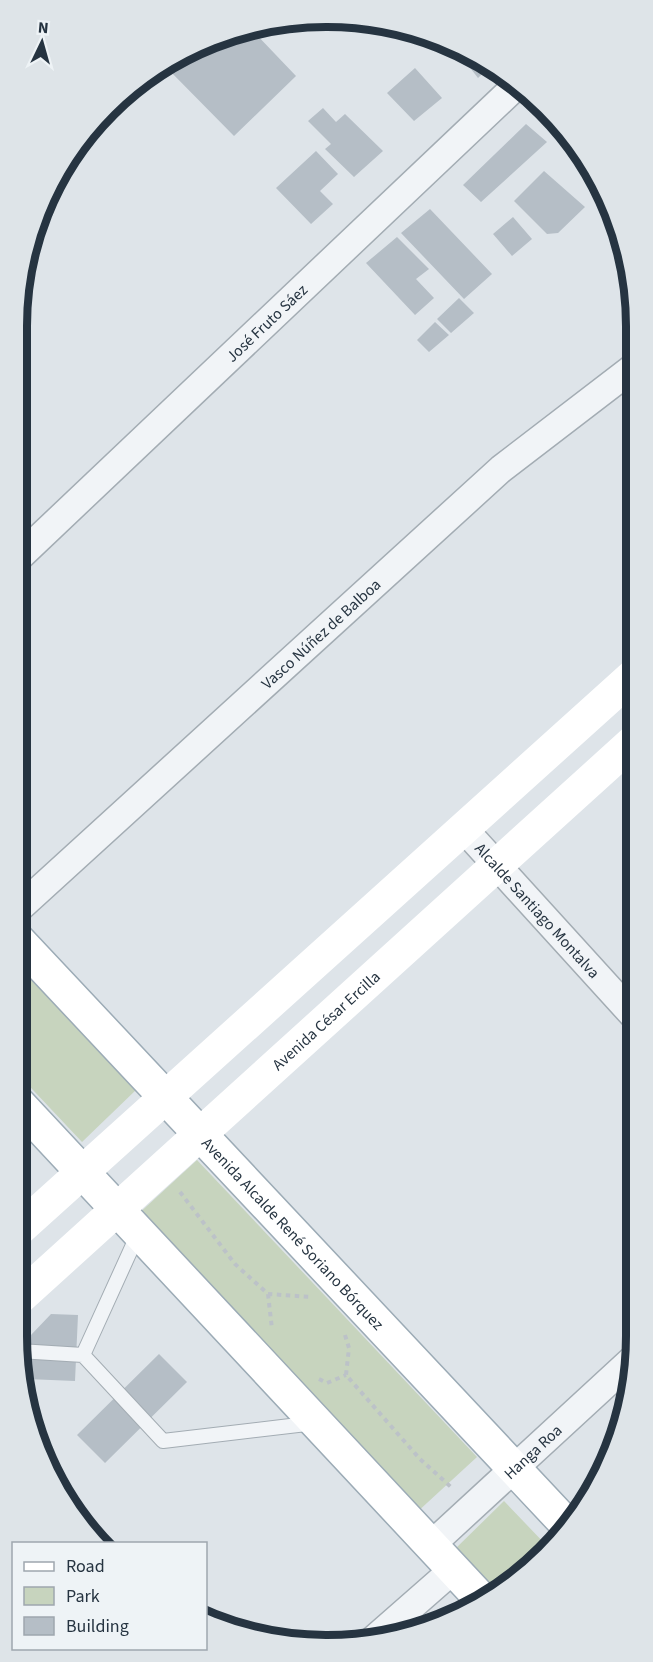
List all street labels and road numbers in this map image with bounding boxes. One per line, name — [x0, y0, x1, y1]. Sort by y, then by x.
street label: José Fruto Sáez — [222, 279, 313, 367]
street label: Vasco Núñez de Balboa — [257, 574, 386, 694]
street label: Alcalde Santiago Montalva — [469, 838, 604, 983]
street label: Avenida César Ercilla — [268, 966, 385, 1076]
street label: Avenida Alcalde René Soriano Bórquez — [196, 1133, 389, 1335]
street label: Hanga Roa — [499, 1420, 567, 1485]

